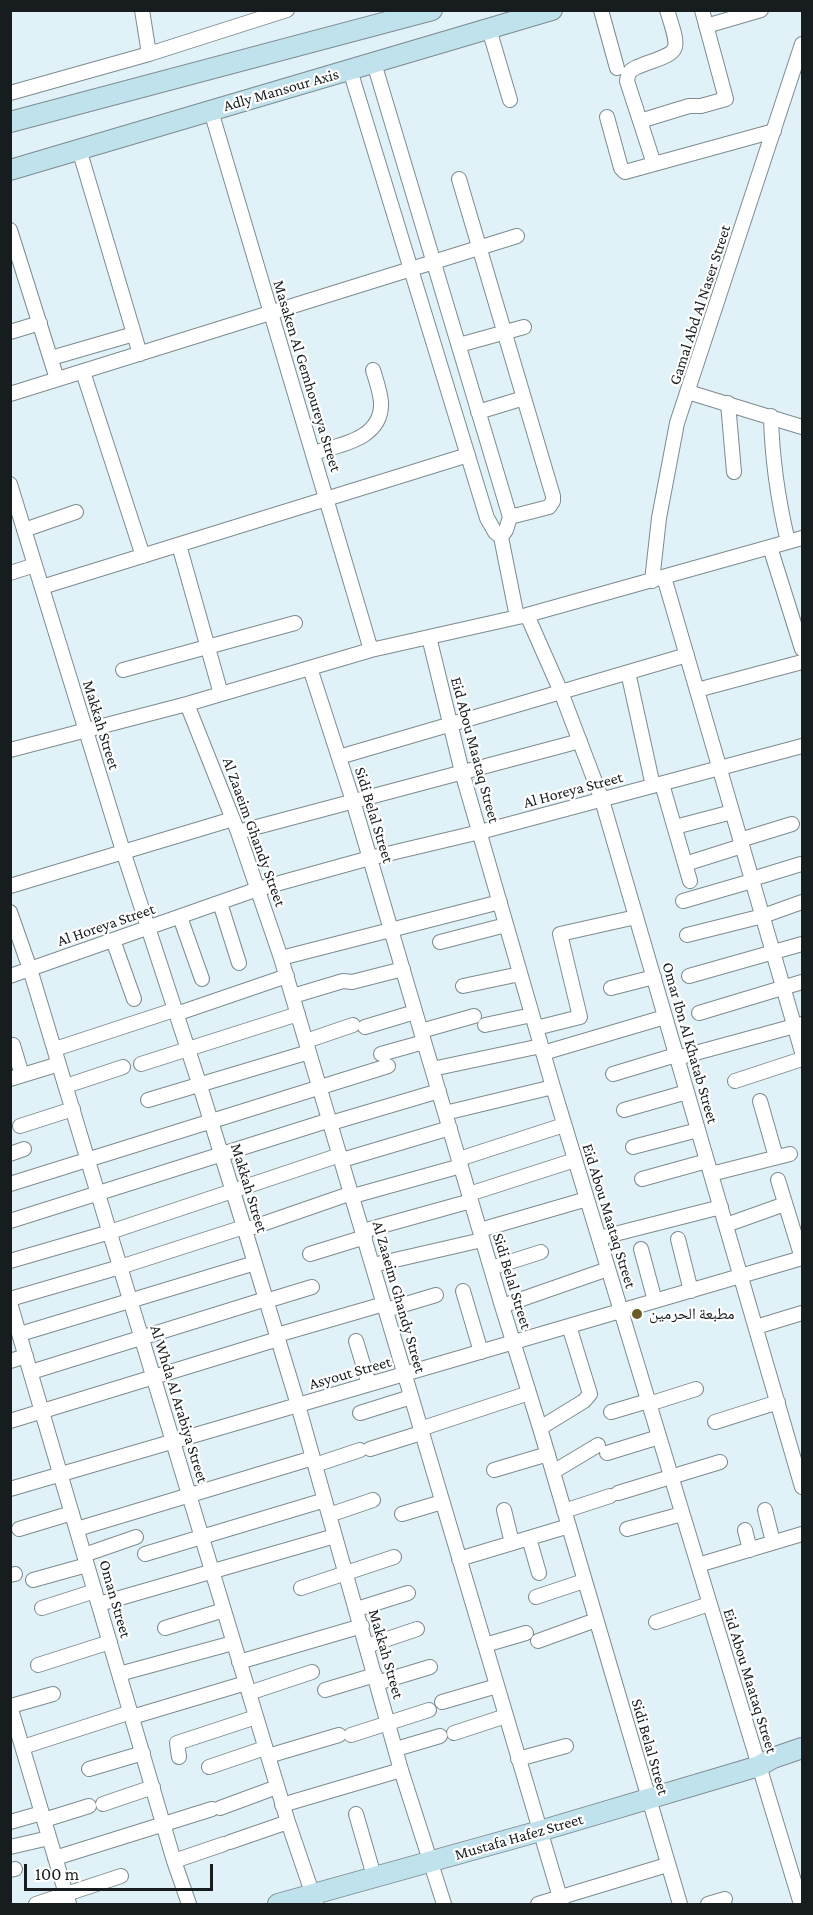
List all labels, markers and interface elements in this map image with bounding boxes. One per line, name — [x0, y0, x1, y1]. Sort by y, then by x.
street label: Adly Mansour Axis — [221, 64, 341, 116]
street label: Gamal Abd Al Naser Street — [665, 222, 735, 388]
street label: Masaken Al Gemhoureya Street — [269, 278, 345, 474]
street label: Eid Abou Maataq Street — [446, 675, 504, 825]
street label: Makkah Street — [78, 678, 124, 772]
street label: Al Zaaeim Ghandy Street — [218, 755, 290, 909]
street label: Sidi Belal Street — [350, 765, 398, 865]
street label: Al Horeya Street — [521, 767, 625, 813]
street label: Al Horeya Street — [55, 899, 157, 951]
street label: Omar Ibn Al Khatab Street — [658, 960, 722, 1126]
street label: Makkah Street — [226, 1141, 272, 1235]
street label: Eid Abou Maataq Street — [578, 1141, 640, 1291]
street label: Al Zaaeim Ghandy Street — [368, 1219, 430, 1375]
street label: Sidi Belal Street — [488, 1231, 536, 1331]
place label: مطبعة الحرمين — [649, 1304, 735, 1324]
marker: مطبعة الحرمين — [630, 1307, 644, 1321]
street label: Al Whda Al Arabiya Street — [146, 1323, 212, 1485]
street label: Asyout Street — [307, 1352, 393, 1394]
street label: Oman Street — [95, 1558, 135, 1640]
street label: Eid Abou Maataq Street — [719, 1606, 781, 1756]
street label: Makkah Street — [364, 1607, 408, 1701]
street label: Sidi Belal Street — [627, 1697, 673, 1797]
street label: Mustafa Hafez Street — [453, 1809, 585, 1865]
scale bar — [27, 1852, 216, 1890]
text: 100 m — [35, 1864, 79, 1884]

